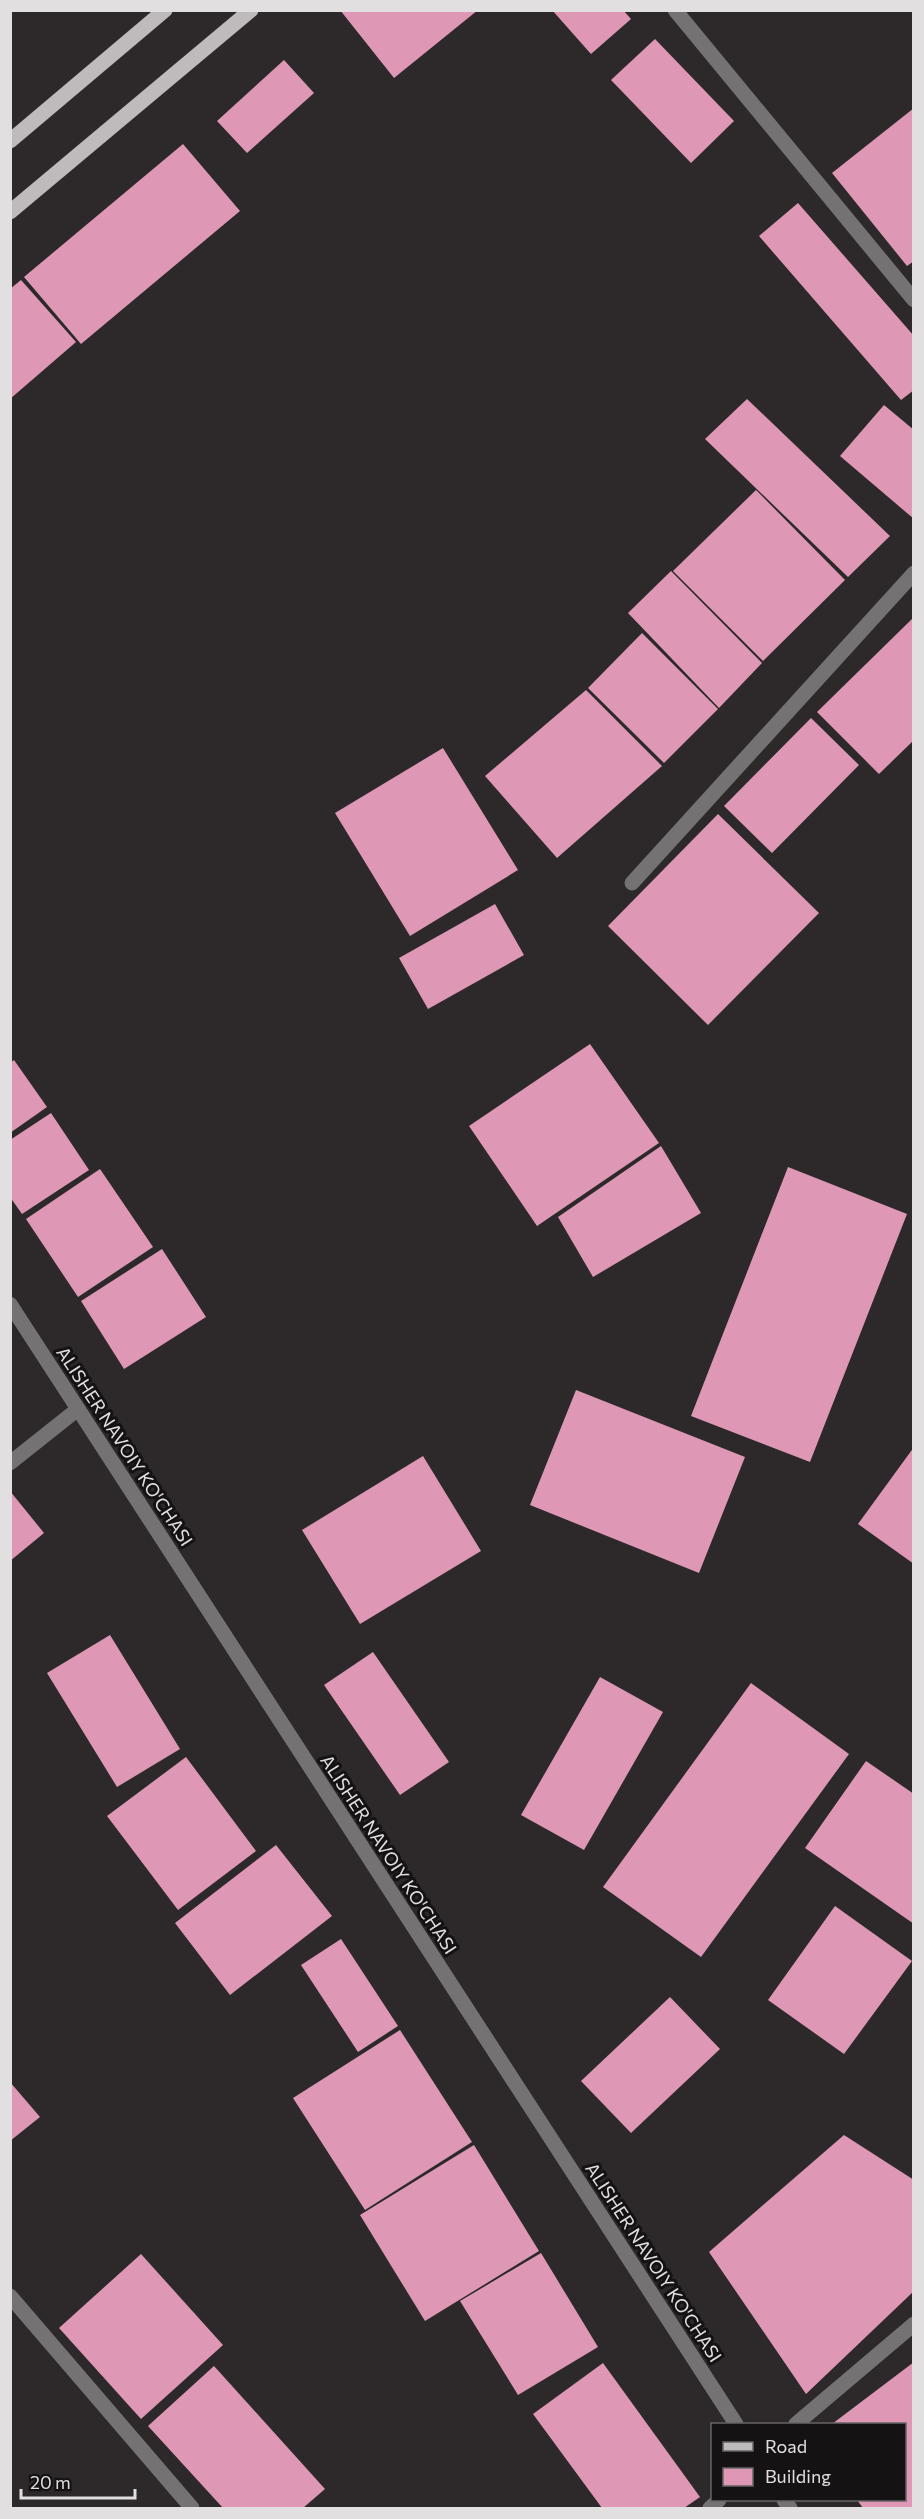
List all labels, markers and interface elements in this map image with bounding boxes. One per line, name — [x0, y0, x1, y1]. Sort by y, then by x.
street label: ALISHER NAVOIY KO'CHASI — [52, 1342, 198, 1550]
street label: ALISHER NAVOIY KO'CHASI — [316, 1750, 462, 1958]
street label: ALISHER NAVOIY KO'CHASI — [581, 2158, 727, 2366]
legend — [711, 2423, 906, 2501]
text: Road — [765, 2435, 807, 2457]
scale bar — [21, 2462, 135, 2500]
text: Building — [765, 2465, 831, 2487]
text: 20 m — [30, 2471, 71, 2493]

